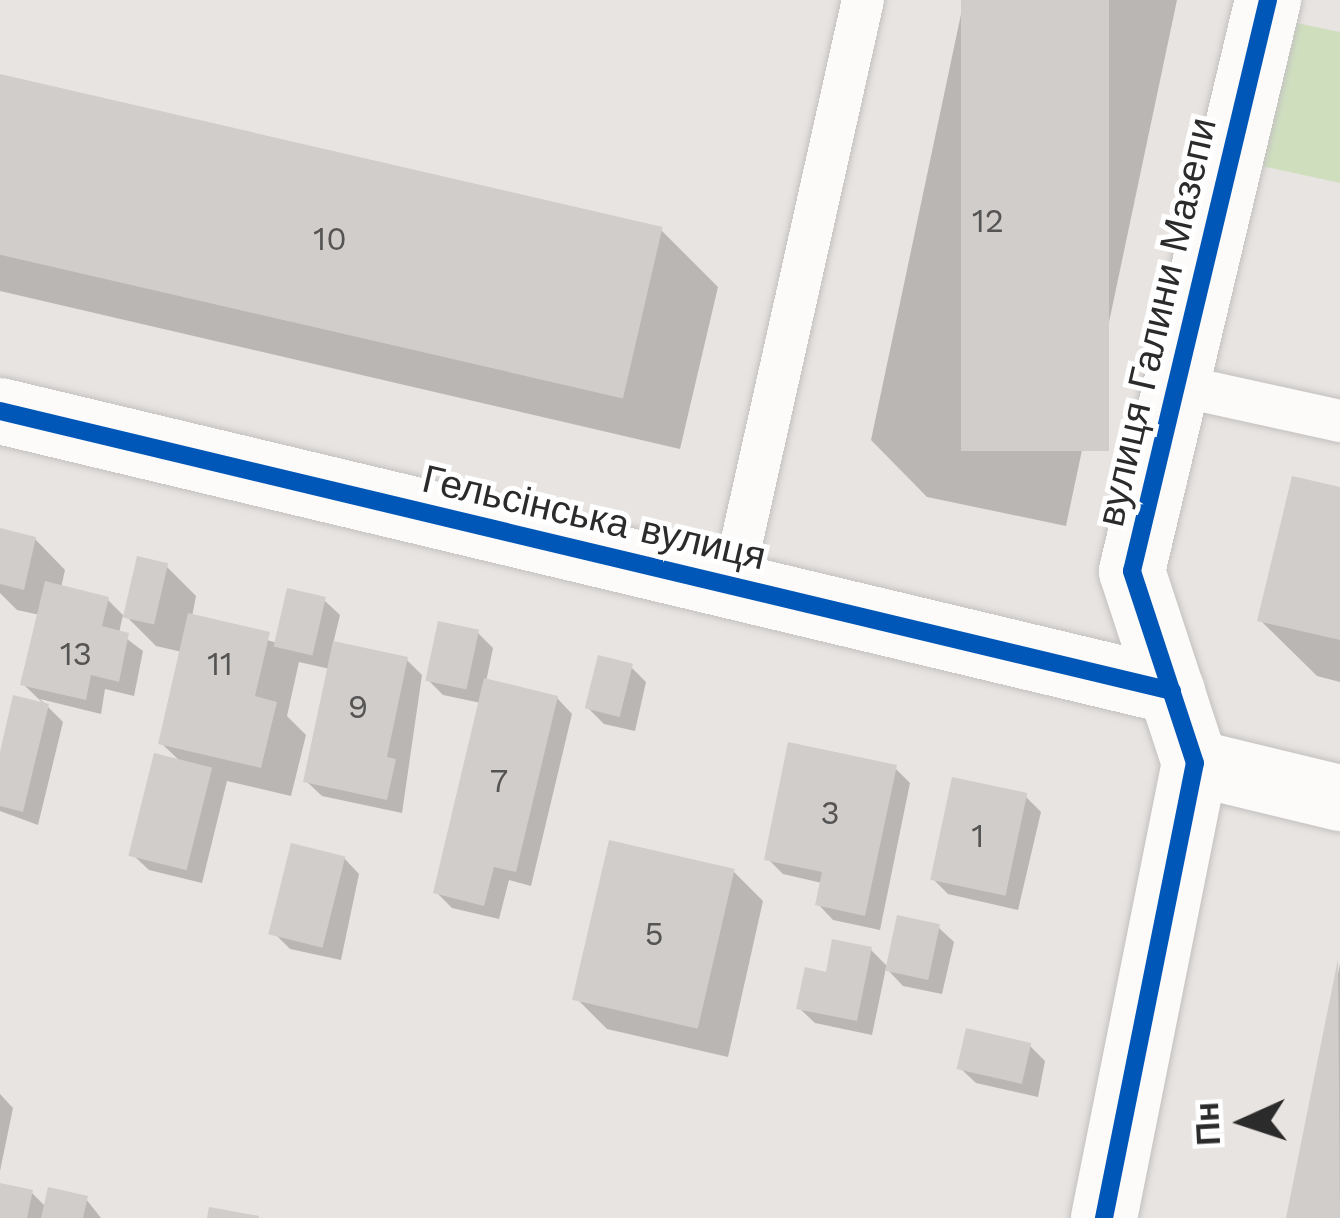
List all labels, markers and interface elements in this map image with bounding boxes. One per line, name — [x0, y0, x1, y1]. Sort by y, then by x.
street label: вулиця Галини Мазепи — [1087, 113, 1227, 531]
house number: 12 — [972, 201, 1004, 241]
house number: 10 — [313, 219, 347, 259]
street label: Гельсінська вулиця — [418, 456, 770, 580]
house number: 13 — [60, 634, 92, 674]
house number: 11 — [207, 644, 233, 684]
house number: 9 — [348, 687, 368, 727]
house number: 7 — [490, 761, 508, 801]
house number: 3 — [820, 793, 840, 833]
house number: 1 — [972, 816, 984, 856]
house number: 5 — [644, 914, 664, 954]
north arrow — [1184, 1062, 1304, 1182]
text: Пн — [1187, 1101, 1228, 1147]

